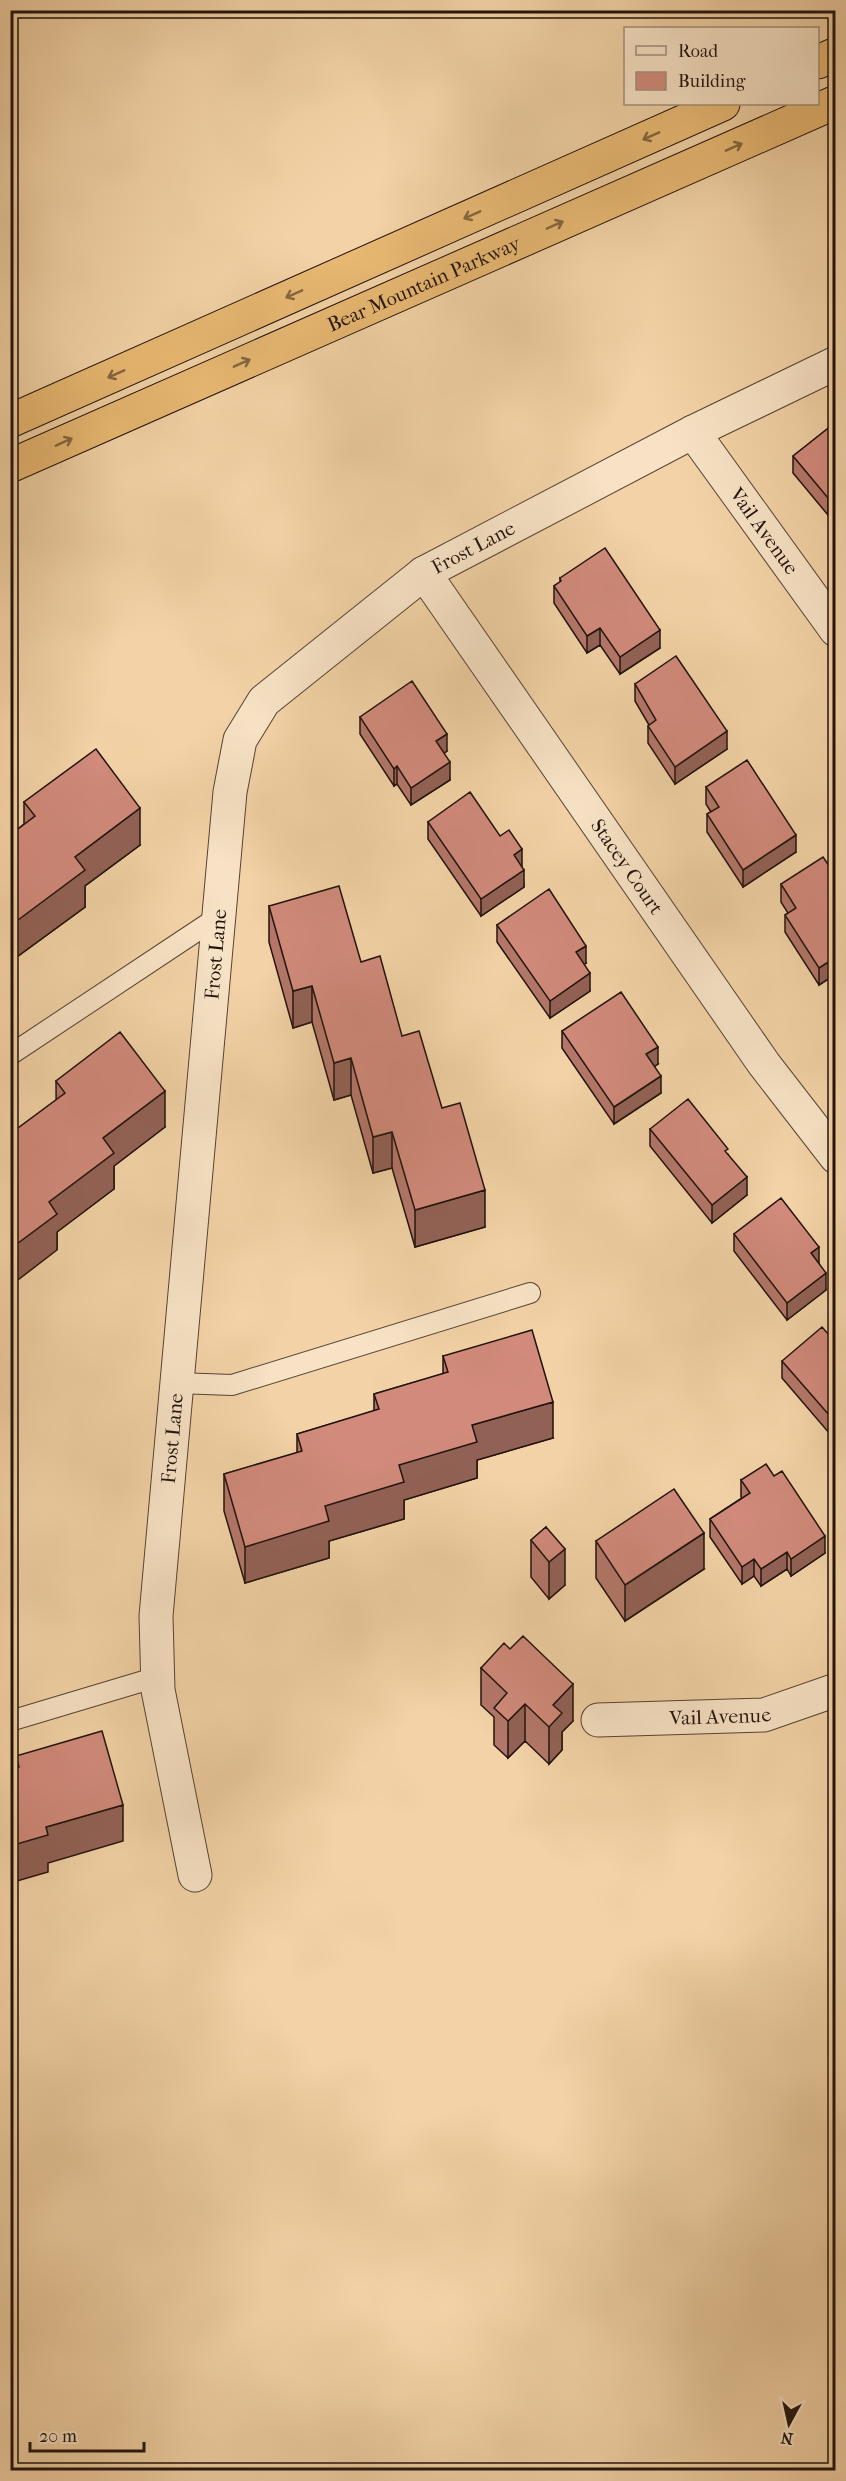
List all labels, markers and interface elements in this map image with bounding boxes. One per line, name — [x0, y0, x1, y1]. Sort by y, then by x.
legend — [624, 27, 819, 105]
text: Road — [678, 41, 718, 62]
text: Building — [678, 71, 746, 92]
one-way arrow — [642, 131, 660, 142]
one-way arrow — [724, 140, 742, 152]
one-way arrow — [464, 210, 482, 221]
one-way arrow — [546, 219, 564, 231]
street label: Bear Mountain Parkway — [324, 231, 525, 337]
one-way arrow — [286, 289, 304, 301]
one-way arrow — [233, 357, 251, 369]
one-way arrow — [108, 369, 126, 380]
one-way arrow — [54, 436, 73, 447]
street label: Vail Avenue — [724, 483, 803, 579]
street label: Frost Lane — [428, 516, 519, 579]
street label: Stacey Court — [586, 815, 668, 919]
street label: Frost Lane — [200, 908, 231, 1001]
street label: Frost Lane — [157, 1392, 188, 1485]
street label: Vail Avenue — [668, 1702, 774, 1730]
north arrow — [759, 2394, 819, 2454]
scale bar — [30, 2415, 144, 2453]
text: 20 m — [39, 2426, 77, 2447]
text: N — [779, 2428, 794, 2449]

